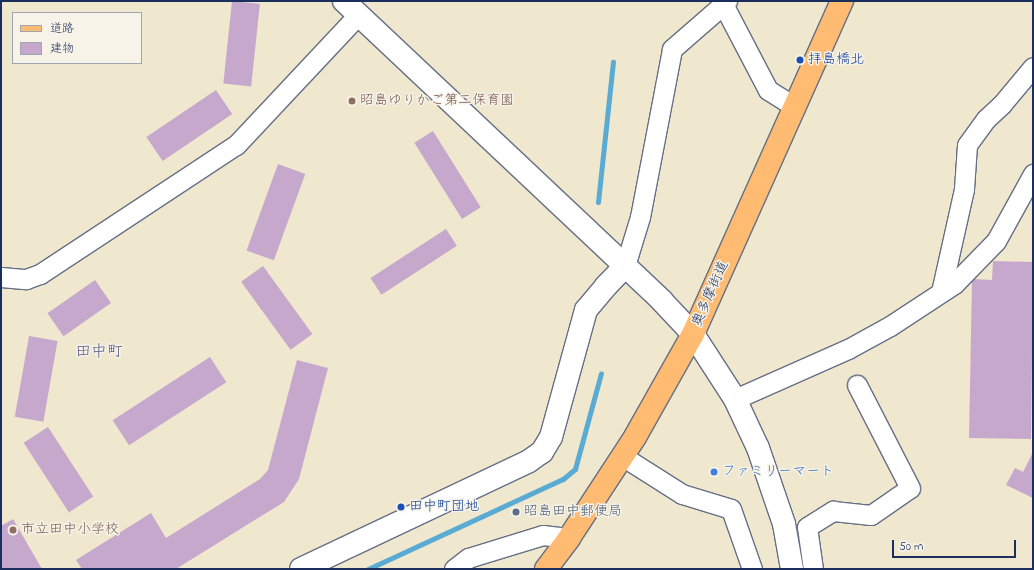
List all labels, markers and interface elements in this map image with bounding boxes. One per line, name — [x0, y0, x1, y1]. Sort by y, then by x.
legend — [12, 12, 142, 64]
text: 道路 — [50, 20, 74, 38]
text: 建物 — [50, 40, 74, 58]
place label: 拝島橋北 — [808, 52, 864, 68]
marker: 拝島橋北 — [795, 55, 805, 65]
place label: 昭島ゆりかご第二保育園 — [360, 93, 514, 109]
marker: 昭島ゆりかご第二保育園 — [347, 96, 357, 106]
street label: 奥多摩街道 — [689, 259, 733, 329]
district label: 田中町 — [75, 342, 123, 362]
place label: ファミリーマート — [722, 464, 834, 480]
marker: ファミリーマート — [709, 467, 719, 477]
place label: 田中町団地 — [409, 499, 479, 515]
marker: 田中町団地 — [396, 502, 406, 512]
place label: 昭島田中郵便局 — [524, 504, 622, 520]
marker: 昭島田中郵便局 — [511, 507, 521, 517]
place label: 市立田中小学校 — [21, 522, 119, 538]
marker: 市立田中小学校 — [8, 525, 18, 535]
scale bar — [894, 532, 1018, 558]
text: 50 m — [899, 538, 923, 556]

